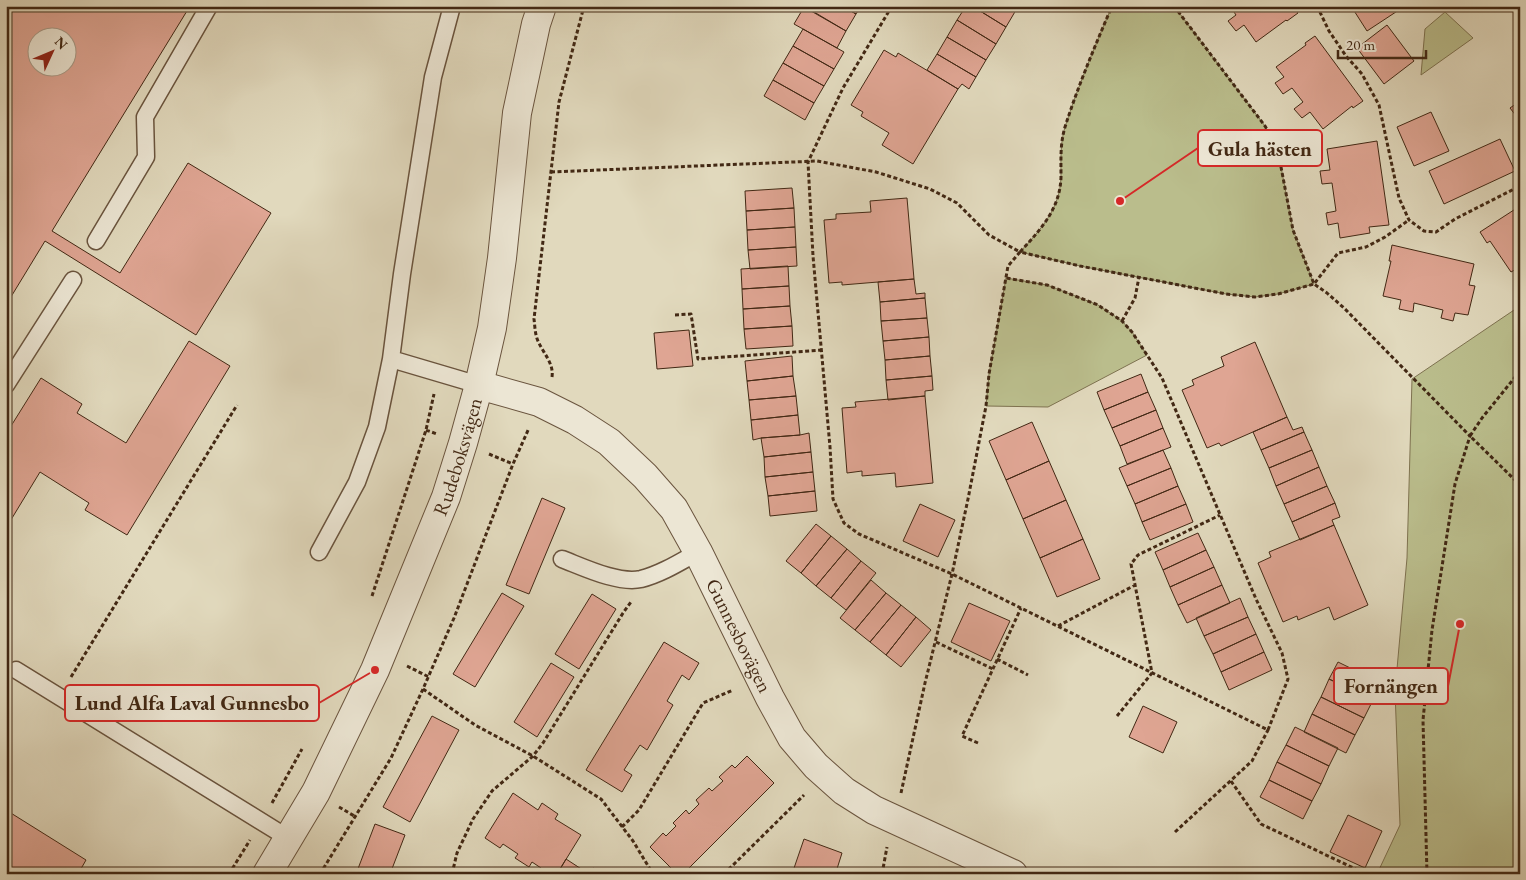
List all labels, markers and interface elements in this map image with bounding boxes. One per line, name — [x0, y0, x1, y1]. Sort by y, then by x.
north arrow — [28, 28, 78, 78]
scale bar — [1338, 28, 1426, 60]
text: N — [51, 33, 72, 54]
text: 20 m — [1346, 35, 1375, 54]
callout: Gula hästen — [1198, 130, 1322, 166]
text: Gula hästen — [1208, 135, 1312, 162]
street label: Rudeboksvägen — [427, 394, 488, 520]
street label: Gunnesbovägen — [700, 574, 778, 697]
callout: Fornängen — [1334, 668, 1448, 704]
text: Fornängen — [1344, 672, 1438, 699]
callout: Lund Alfa Laval Gunnesbo — [65, 685, 319, 721]
text: Lund Alfa Laval Gunnesbo — [75, 689, 310, 716]

